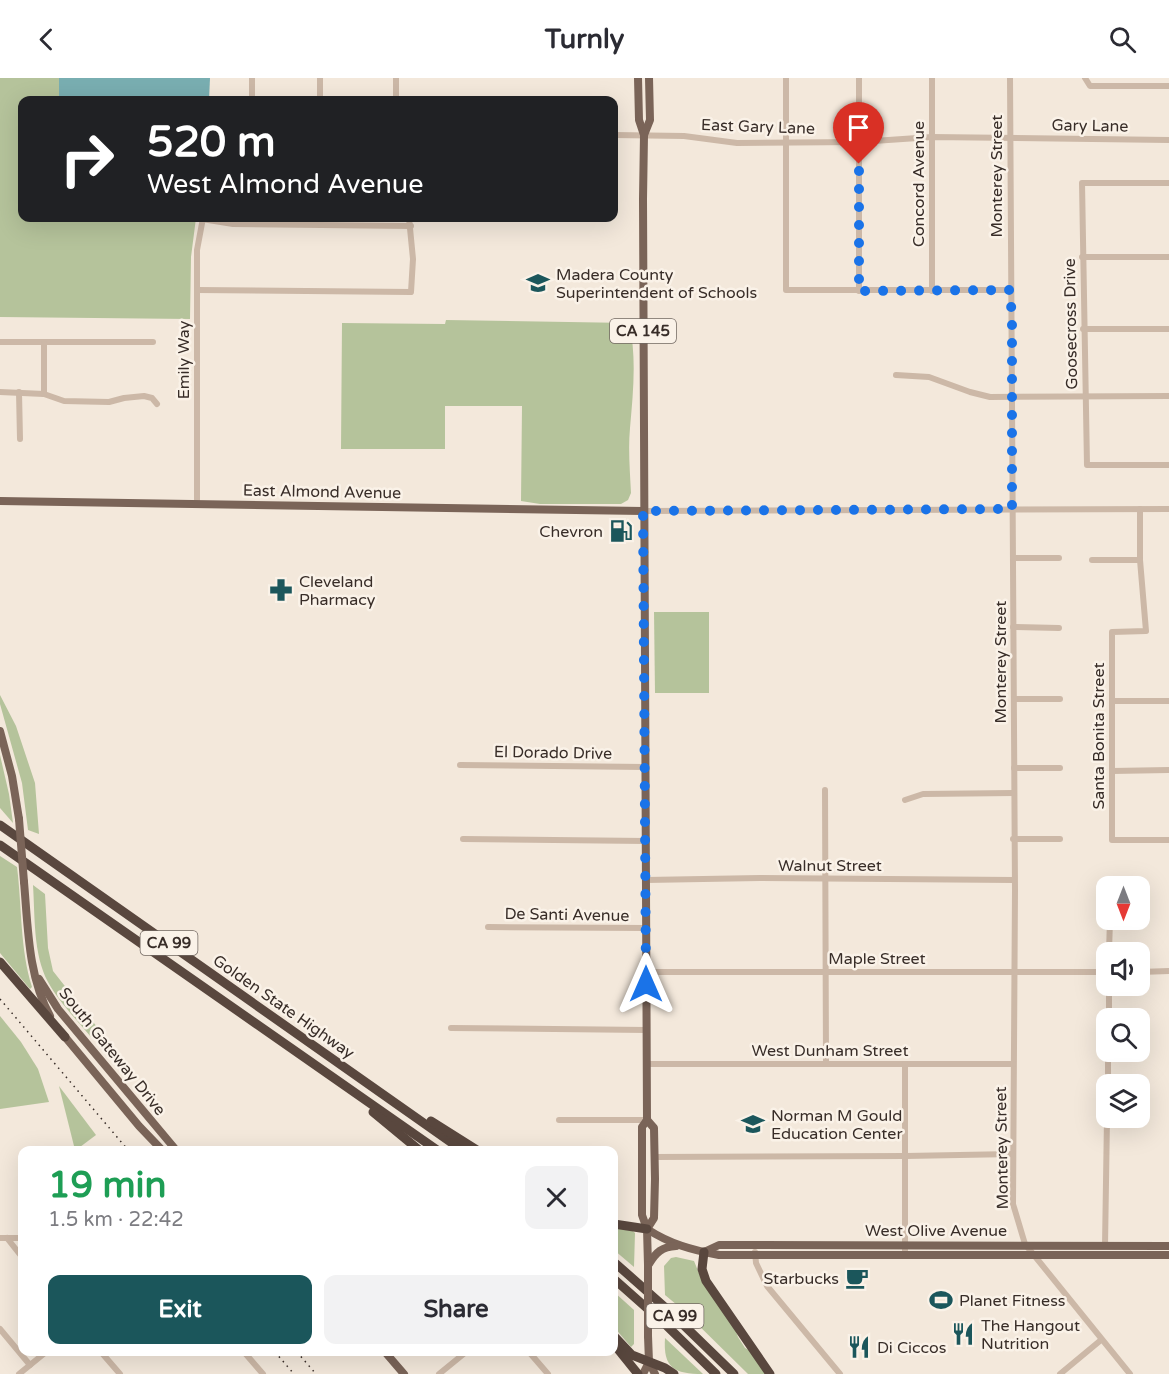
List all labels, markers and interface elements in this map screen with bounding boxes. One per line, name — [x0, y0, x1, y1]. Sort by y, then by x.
icon: back — [30, 23, 63, 56]
text: Turnly — [545, 23, 624, 56]
icon: search — [1106, 23, 1139, 56]
pin — [833, 102, 884, 164]
icon: arrive — [842, 111, 875, 144]
street label: East Gary Lane — [701, 115, 815, 139]
street label: Monterey Street — [987, 115, 1007, 237]
street label: Gary Lane — [1051, 115, 1129, 137]
text: 520 m — [147, 117, 276, 168]
icon: right — [48, 120, 126, 198]
street label: Concord Avenue — [909, 121, 929, 247]
text: West Almond Avenue — [147, 168, 424, 201]
street label: Goosecross Drive — [1060, 258, 1082, 390]
place label: Madera County Superintendent of Schools — [556, 265, 757, 303]
school or university icon: Madera County Superintendent of Schools — [525, 270, 551, 296]
road number: CA 145 — [610, 319, 676, 343]
street label: Emily Way — [174, 320, 194, 399]
street label: East Almond Avenue — [243, 481, 401, 503]
fuel station icon: Chevron — [608, 518, 634, 544]
place label: Chevron — [539, 522, 603, 542]
place label: Cleveland Pharmacy — [299, 572, 376, 610]
pharmacy icon: Cleveland Pharmacy — [268, 577, 294, 603]
street label: Monterey Street — [991, 601, 1011, 723]
street label: Santa Bonita Street — [1089, 662, 1109, 810]
street label: El Dorado Drive — [494, 742, 612, 764]
street label: Walnut Street — [778, 856, 882, 876]
north arrow — [1096, 876, 1150, 930]
map controls — [1096, 876, 1150, 1128]
street label: De Santi Avenue — [504, 904, 630, 926]
road number: CA 99 — [140, 931, 198, 955]
button: sound — [1096, 942, 1150, 996]
street label: Maple Street — [828, 949, 926, 969]
street label: Golden State Highway — [209, 950, 358, 1063]
position arrow — [614, 952, 678, 1016]
street label: South Gateway Drive — [54, 984, 170, 1120]
button: search — [1096, 1008, 1150, 1062]
street label: West Dunham Street — [751, 1041, 909, 1061]
button: layers — [1096, 1074, 1150, 1128]
street label: Monterey Street — [991, 1086, 1013, 1210]
place label: Norman M Gould Education Center — [771, 1106, 903, 1144]
school or university icon: Norman M Gould Education Center — [740, 1111, 766, 1137]
text: 19 min — [48, 1164, 167, 1207]
button: close — [525, 1166, 588, 1229]
text: 1.5 km · 22:42 — [48, 1208, 184, 1232]
street label: West Olive Avenue — [865, 1221, 1007, 1241]
cafe icon: Starbucks — [844, 1265, 870, 1291]
place label: Starbucks — [764, 1269, 839, 1289]
button: Exit — [48, 1275, 312, 1344]
button: Share — [324, 1275, 588, 1344]
sports icon: Planet Fitness — [928, 1287, 954, 1313]
place label: Planet Fitness — [959, 1291, 1066, 1311]
road number: CA 99 — [646, 1304, 704, 1328]
place label: The Hangout Nutrition — [981, 1316, 1080, 1354]
restaurant icon: The Hangout Nutrition — [950, 1321, 976, 1347]
restaurant icon: Di Ciccos — [846, 1334, 872, 1360]
place label: Di Ciccos — [877, 1338, 946, 1358]

